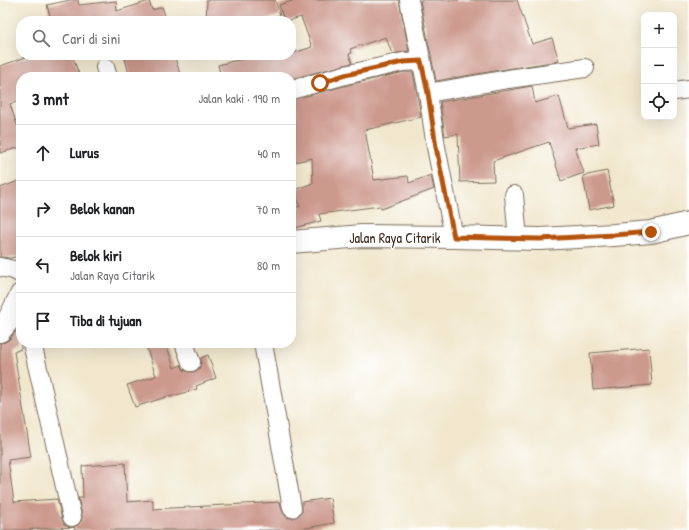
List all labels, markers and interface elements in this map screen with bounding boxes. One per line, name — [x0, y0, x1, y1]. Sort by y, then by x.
map controls — [641, 12, 677, 120]
button: + — [641, 12, 677, 48]
search box — [16, 16, 296, 60]
icon: search — [30, 27, 52, 49]
text: Cari di sini — [62, 28, 121, 49]
button: − — [641, 48, 677, 84]
route start — [311, 74, 329, 92]
button: locate — [641, 84, 677, 120]
text: 3 mnt — [32, 87, 69, 110]
text: Jalan kaki · 190 m — [198, 89, 280, 107]
icon: ahead — [32, 142, 54, 164]
text: Lurus — [70, 142, 99, 163]
text: 40 m — [257, 144, 280, 162]
icon: right — [32, 198, 54, 220]
text: Belok kanan — [70, 198, 135, 219]
text: 70 m — [256, 200, 280, 218]
route end — [642, 223, 660, 241]
street label: Jalan Raya Citarik — [349, 228, 441, 248]
text: Belok kiri — [70, 245, 122, 266]
icon: left — [32, 254, 54, 276]
text: 80 m — [257, 256, 280, 274]
text: Jalan Raya Citarik — [70, 266, 155, 284]
icon: arrive — [32, 310, 54, 332]
text: Tiba di tujuan — [70, 310, 142, 331]

